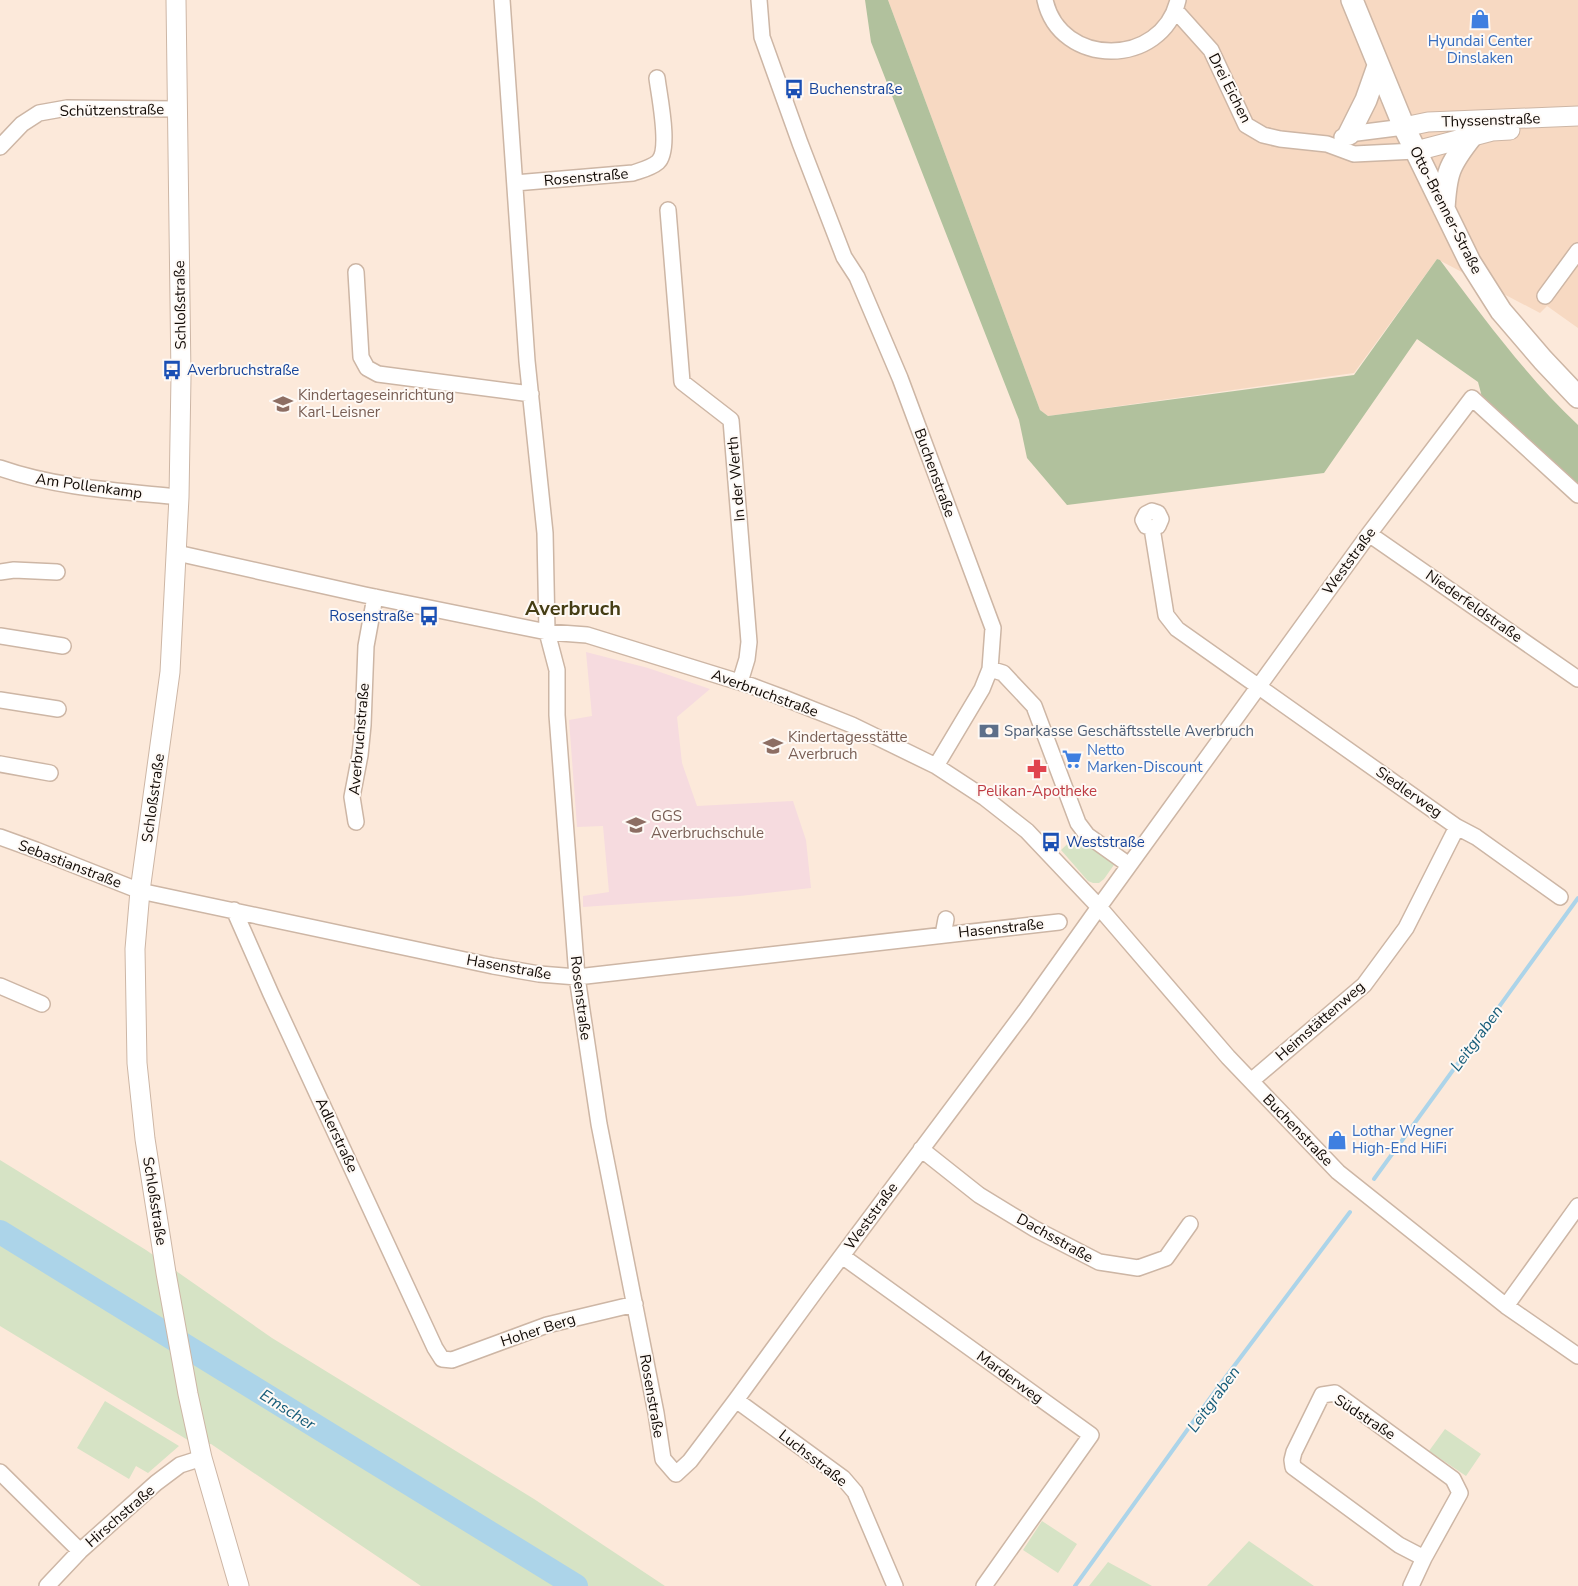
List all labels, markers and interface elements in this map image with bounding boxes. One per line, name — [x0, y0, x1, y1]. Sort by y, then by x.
shop icon: Hyundai Center Dinslaken — [1469, 8, 1491, 30]
place label: Hyundai Center Dinslaken — [1428, 31, 1533, 68]
street label: Drei Eichen — [1204, 50, 1256, 126]
bus stop icon: Buchenstraße — [783, 78, 805, 100]
place label: Buchenstraße — [809, 79, 902, 99]
street label: Schützenstraße — [60, 99, 164, 121]
street label: Thyssenstraße — [1441, 108, 1541, 132]
street label: Otto-Brenner-Straße — [1405, 143, 1487, 277]
street label: Rosenstraße — [543, 163, 629, 191]
street label: Schloßstraße — [169, 260, 191, 350]
bus stop icon: Averbruchstraße — [161, 359, 183, 381]
place label: Averbruchstraße — [187, 360, 299, 380]
place label: Kindertageseinrichtung Karl-Leisner — [298, 385, 454, 422]
school or university icon: Kindertageseinrichtung Karl-Leisner — [272, 393, 294, 415]
street label: Buchenstraße — [910, 426, 960, 520]
street label: In der Werth — [722, 436, 750, 522]
street label: Am Pollenkamp — [34, 469, 144, 503]
street label: Weststraße — [1318, 523, 1380, 599]
street label: Niederfeldstraße — [1422, 565, 1526, 647]
district label: Averbruch — [525, 595, 621, 622]
bus stop icon: Rosenstraße — [418, 605, 440, 627]
place label: Rosenstraße — [329, 606, 414, 626]
street label: Averbruchstraße — [709, 664, 821, 722]
street label: Averbruchstraße — [344, 682, 374, 796]
bank icon: Sparkasse Geschäftsstelle Averbruch — [978, 720, 1000, 742]
place label: Sparkasse Geschäftsstelle Averbruch — [1004, 721, 1254, 741]
place label: Kindertagesstätte Averbruch — [788, 727, 908, 764]
school or university icon: Kindertagesstätte Averbruch — [762, 735, 784, 757]
place label: Netto Marken-Discount — [1087, 740, 1203, 777]
supermarket icon: Netto Marken-Discount — [1061, 748, 1083, 770]
street label: Schloßstraße — [137, 752, 169, 844]
pharmacy icon: Pelikan-Apotheke — [1026, 758, 1048, 780]
street label: Siedlerweg — [1372, 762, 1446, 822]
place label: Pelikan-Apotheke — [977, 781, 1097, 801]
place label: GGS Averbruchschule — [651, 806, 764, 843]
school or university icon: GGS Averbruchschule — [625, 814, 647, 836]
bus stop icon: Weststraße — [1040, 831, 1062, 853]
place label: Weststraße — [1066, 832, 1145, 852]
street label: Sebastianstraße — [15, 835, 125, 893]
street label: Hasenstraße — [957, 914, 1045, 942]
street label: Hasenstraße — [465, 950, 553, 984]
street label: Rosenstraße — [566, 955, 596, 1041]
street label: Heimstättenweg — [1271, 977, 1369, 1065]
water label: Leitgraben — [1445, 1001, 1508, 1076]
street label: Buchenstraße — [1258, 1089, 1338, 1171]
street label: Adlerstraße — [311, 1094, 363, 1176]
place label: Lothar Wegner High-End HiFi — [1352, 1121, 1454, 1158]
shop icon: Lothar Wegner High-End HiFi — [1326, 1129, 1348, 1151]
street label: Schloßstraße — [138, 1155, 172, 1247]
street label: Weststraße — [840, 1178, 902, 1254]
street label: Dachsstraße — [1013, 1209, 1097, 1267]
street label: Hoher Berg — [498, 1308, 578, 1352]
street label: Marderweg — [973, 1346, 1047, 1408]
street label: Rosenstraße — [635, 1353, 669, 1439]
water label: Leitgraben — [1182, 1362, 1245, 1437]
water label: Emscher — [256, 1384, 320, 1436]
street label: Südstraße — [1331, 1390, 1399, 1444]
street label: Luchsstraße — [775, 1425, 851, 1491]
street label: Hirschstraße — [81, 1480, 159, 1552]

